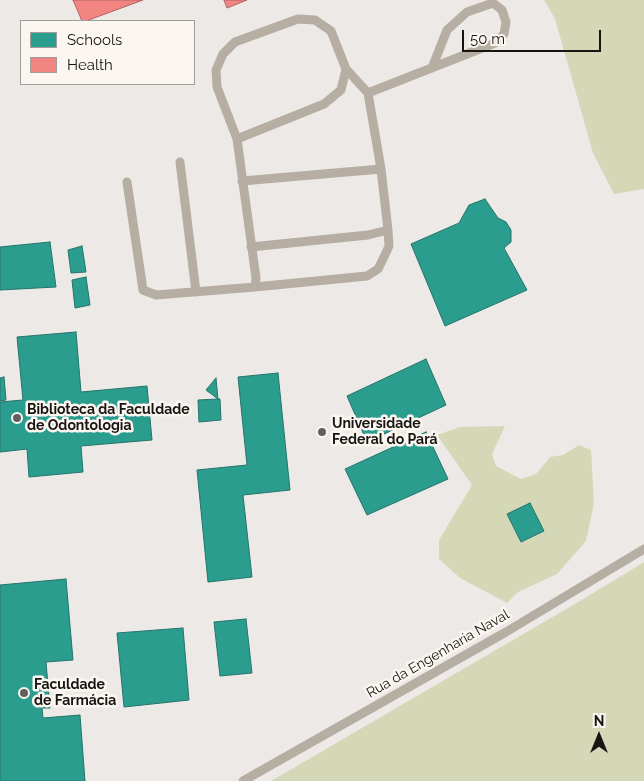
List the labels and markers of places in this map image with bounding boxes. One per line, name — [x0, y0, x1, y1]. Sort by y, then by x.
place label: Biblioteca da Faculdade de Odontologia — [27, 402, 190, 434]
marker: Biblioteca da Faculdade de Odontologia — [11, 412, 23, 424]
place label: Universidade Federal do Pará — [332, 416, 438, 448]
marker: Universidade Federal do Pará — [316, 426, 328, 438]
place label: Faculdade de Farmácia — [34, 677, 116, 710]
marker: Faculdade de Farmácia — [18, 687, 30, 699]

